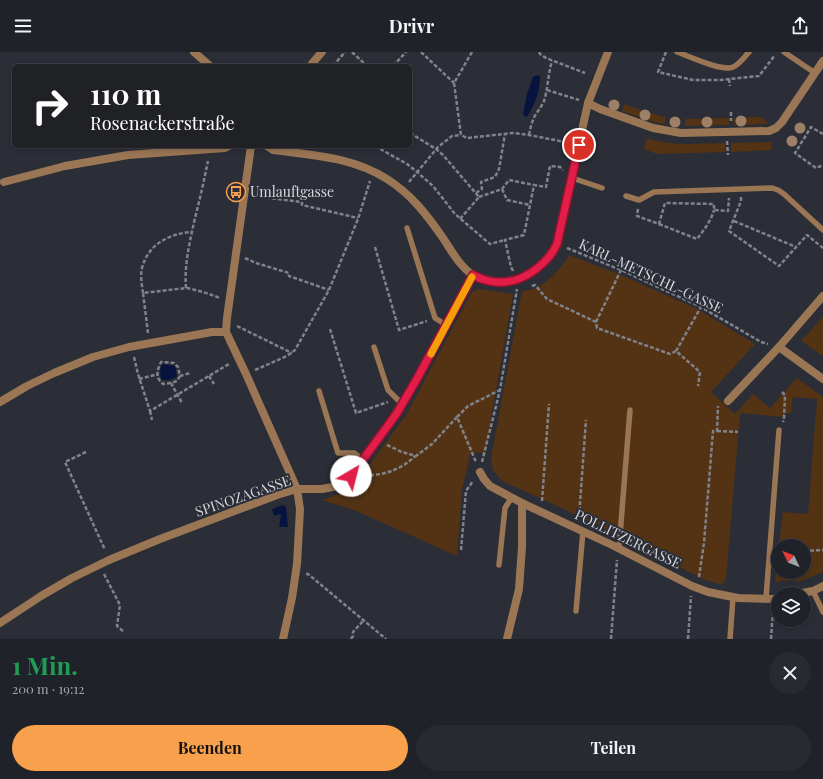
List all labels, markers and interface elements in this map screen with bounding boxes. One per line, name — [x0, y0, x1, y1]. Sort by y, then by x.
text: Drivr — [389, 14, 434, 38]
icon: menu — [12, 15, 34, 37]
icon: share — [789, 15, 811, 37]
text: 110 m — [90, 75, 161, 112]
icon: right — [24, 80, 76, 132]
text: Rosenackerstraße — [90, 111, 235, 135]
pin — [562, 128, 596, 162]
icon: arrive — [568, 134, 590, 156]
bus stop icon: Umlauftgasse — [225, 181, 247, 203]
place label: Umlauftgasse — [250, 182, 334, 201]
street label: KARL-METSCHL-GASSE — [576, 234, 726, 317]
position arrow — [330, 455, 372, 497]
street label: SPINOZAGASSE — [192, 470, 293, 521]
street label: POLLITZERGASSE — [572, 504, 685, 573]
north arrow — [771, 539, 811, 579]
map controls — [771, 539, 811, 627]
button: layers — [771, 587, 811, 627]
text: 1 Min. — [12, 649, 78, 681]
button: close — [769, 652, 811, 694]
text: 200 m · 19:12 — [12, 680, 84, 697]
button: Beenden — [12, 725, 408, 771]
button: Teilen — [416, 725, 811, 771]

